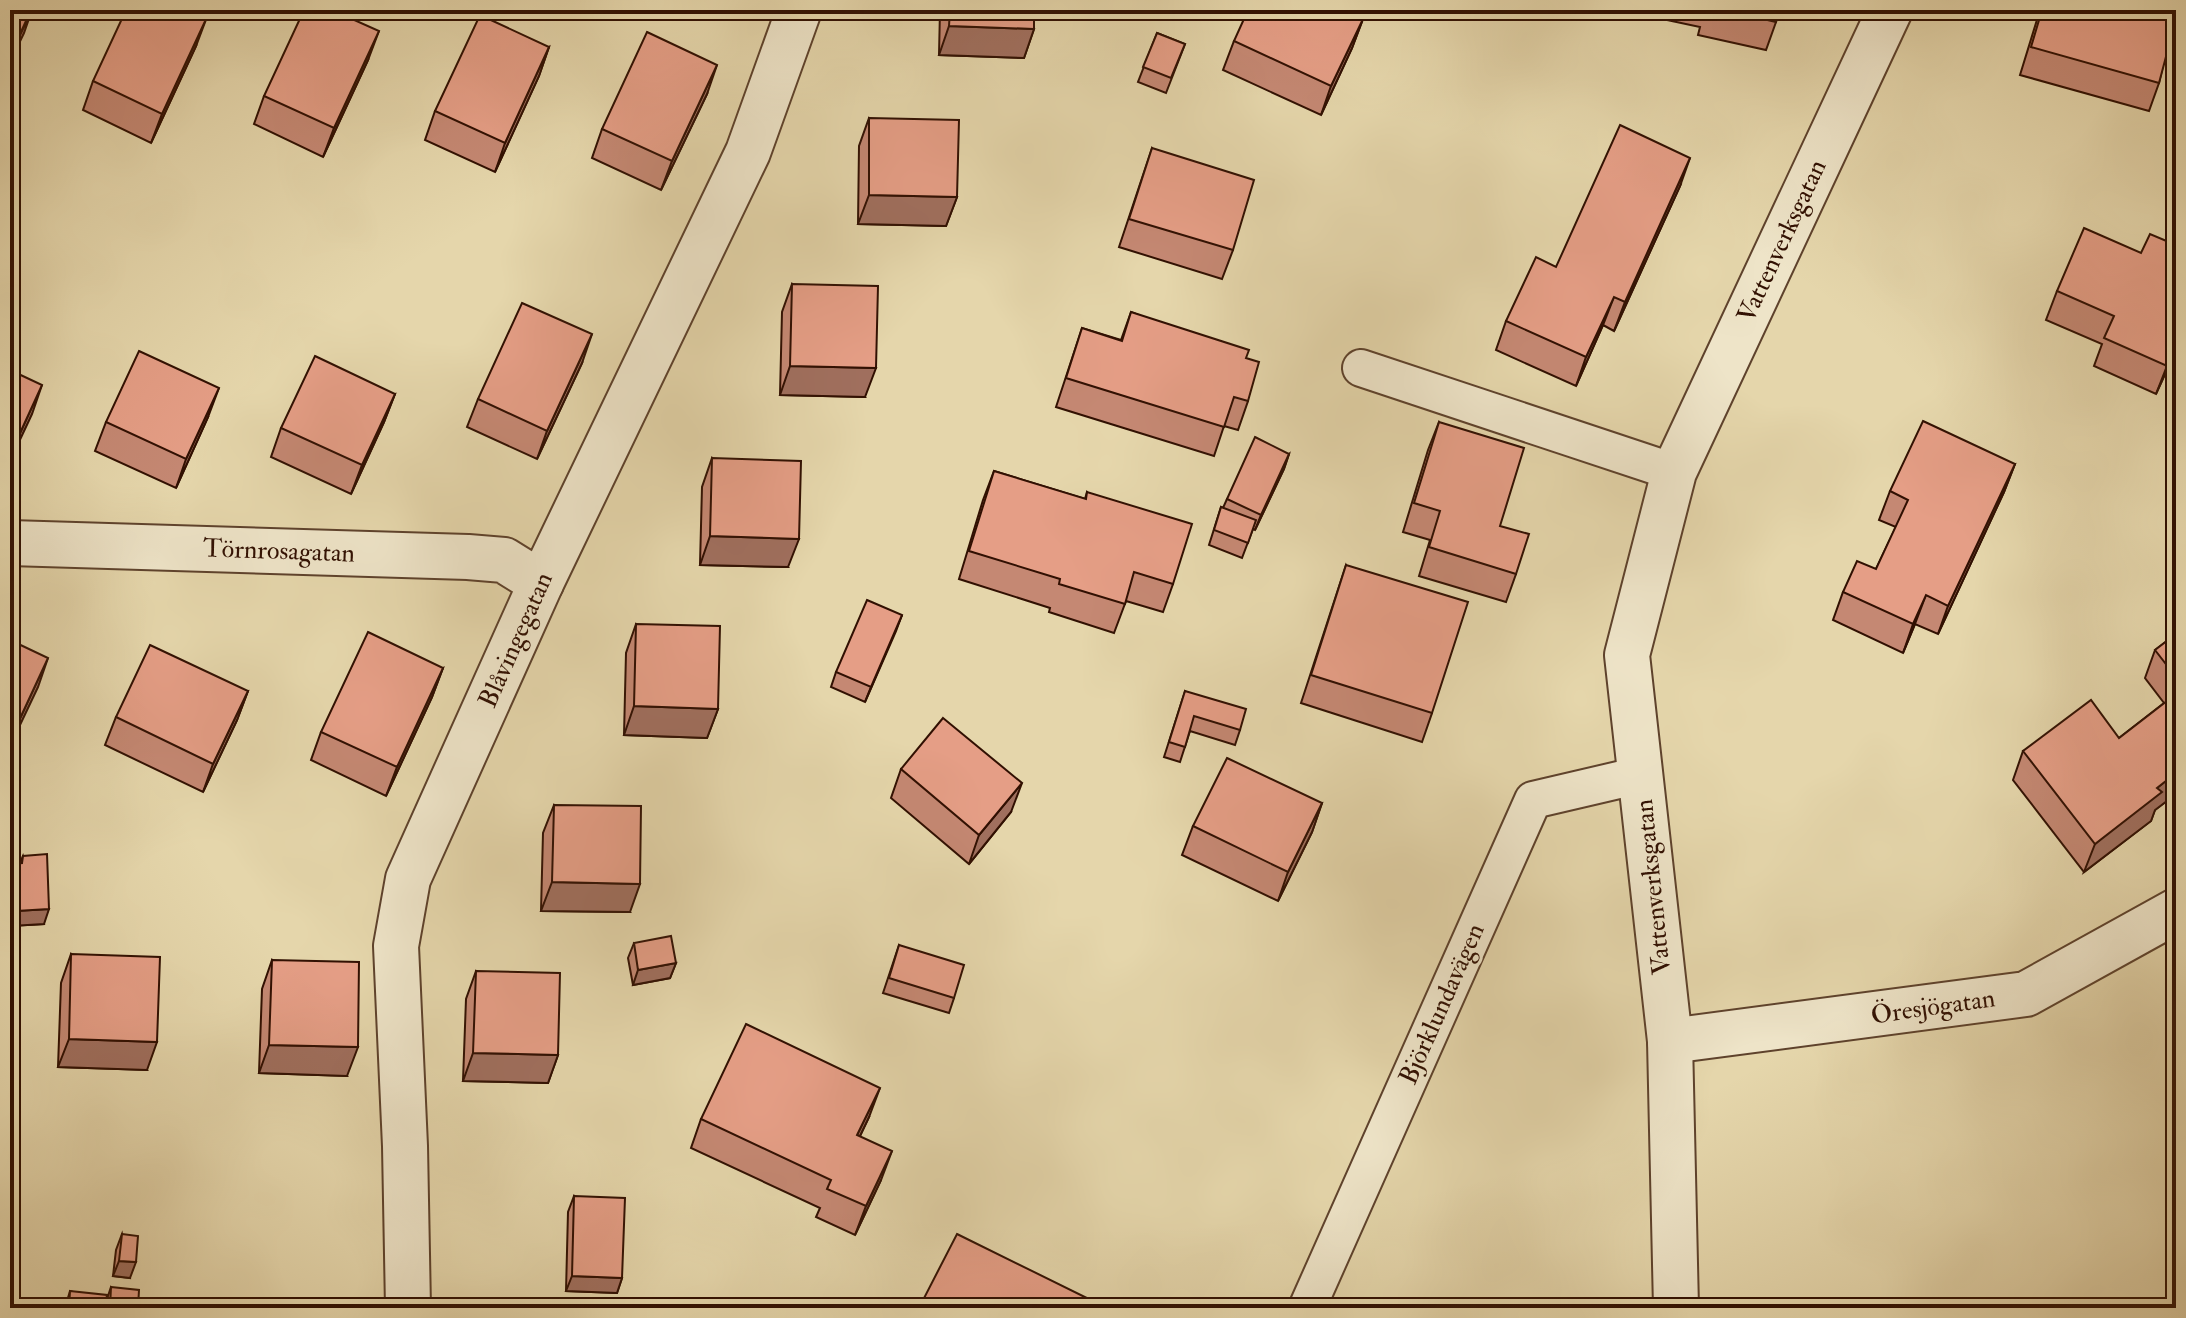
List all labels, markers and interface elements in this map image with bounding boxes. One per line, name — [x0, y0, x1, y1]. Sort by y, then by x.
street label: Vattenverksgatan — [1730, 154, 1834, 328]
street label: Törnrosagatan — [202, 532, 356, 570]
street label: Blåvingegatan — [472, 567, 560, 713]
street label: Vattenverksgatan — [1628, 798, 1678, 976]
street label: Björklundavägen — [1392, 919, 1492, 1089]
street label: Öresjögatan — [1869, 981, 1997, 1032]

